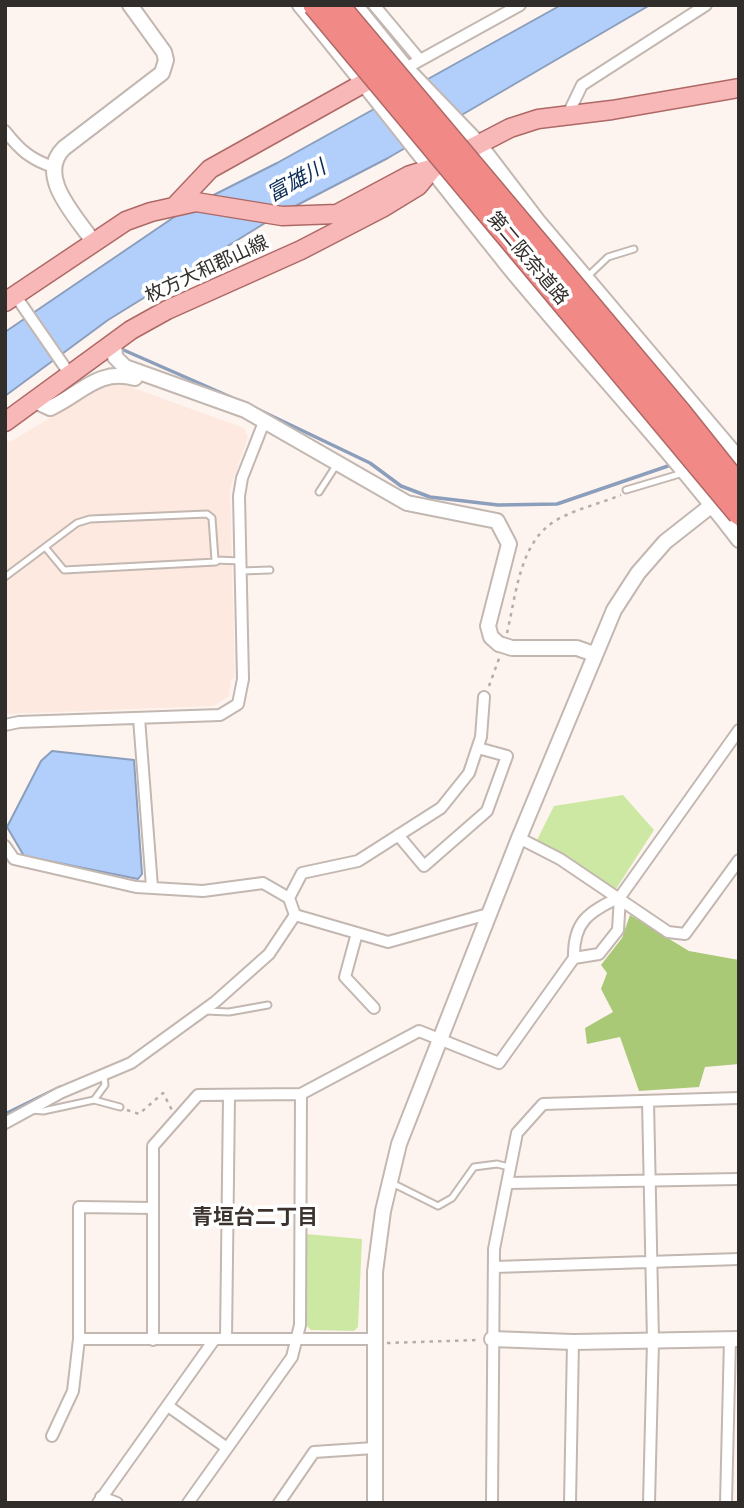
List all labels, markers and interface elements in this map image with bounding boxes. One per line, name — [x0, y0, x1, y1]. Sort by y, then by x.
water label: 富雄川 — [263, 156, 331, 208]
street label: 第二阪奈道路 — [482, 208, 572, 310]
street label: 枚方大和郡山線 — [142, 232, 272, 308]
district label: 青垣台二丁目 — [192, 1206, 318, 1232]

